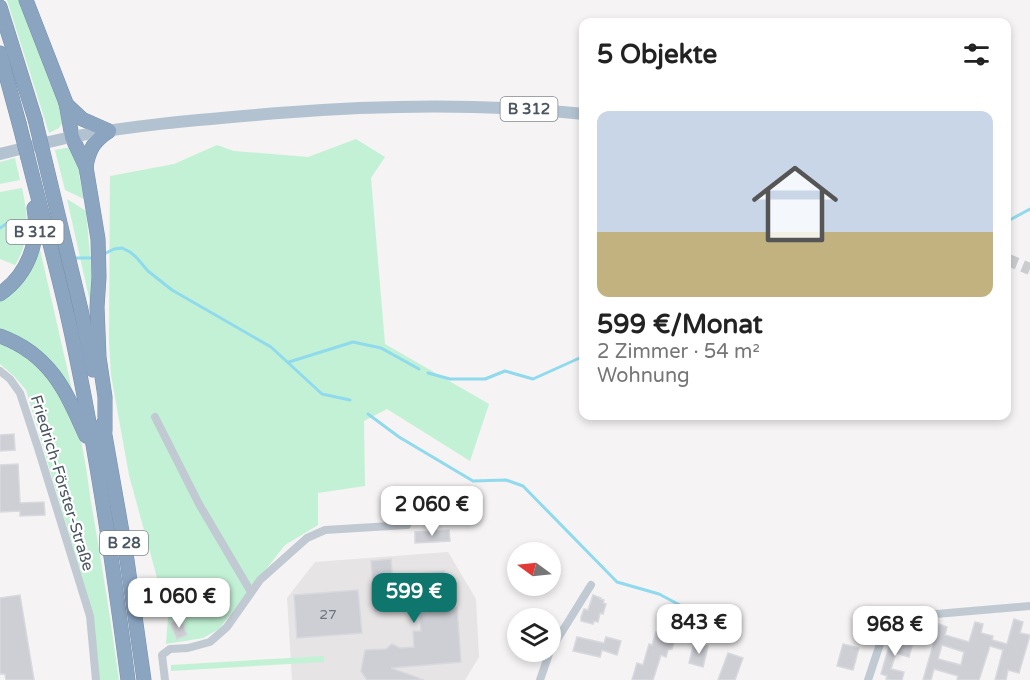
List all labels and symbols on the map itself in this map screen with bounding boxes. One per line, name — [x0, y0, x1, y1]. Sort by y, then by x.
road number: B 312 — [500, 97, 558, 121]
road number: B 312 — [6, 220, 63, 244]
street label: Friedrich-Förster-Straße — [26, 393, 98, 573]
pin: 2 060 € — [377, 486, 487, 537]
road number: B 28 — [100, 531, 148, 555]
north arrow — [507, 542, 561, 596]
pin: 599 € — [372, 573, 456, 624]
pin: 1 060 € — [124, 578, 234, 629]
pin: 843 € — [657, 604, 741, 655]
house number: 27 — [319, 606, 337, 623]
pin: 968 € — [853, 606, 937, 657]

